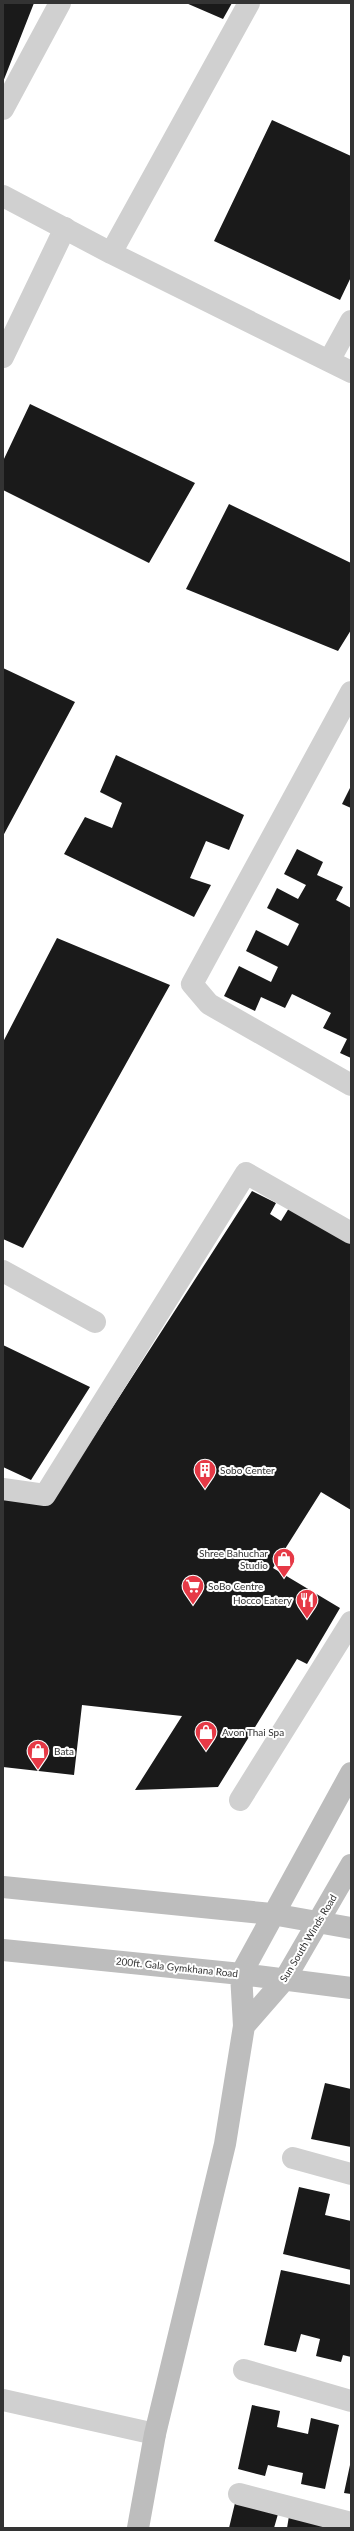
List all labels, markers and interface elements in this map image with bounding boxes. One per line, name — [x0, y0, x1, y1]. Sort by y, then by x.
building icon: Sobo Center — [192, 1457, 218, 1490]
place label: Sobo Center — [220, 1464, 275, 1476]
shop icon: Shree Bahuchar Studio — [271, 1546, 297, 1579]
place label: Shree Bahuchar Studio — [199, 1547, 268, 1571]
supermarket icon: SoBo Centre — [180, 1573, 206, 1606]
place label: SoBo Centre — [208, 1580, 263, 1592]
restaurant icon: Hocco Eatery — [294, 1587, 320, 1620]
place label: Hocco Eatery — [233, 1594, 293, 1606]
shop icon: Avon Thai Spa — [193, 1719, 219, 1752]
place label: Avon Thai Spa — [222, 1726, 284, 1738]
shop icon: Bata — [25, 1738, 51, 1771]
place label: Bata — [54, 1745, 74, 1757]
street label: Sun South Winds Road — [277, 1892, 339, 1984]
street label: 200ft. Gala Gymkhana Road — [115, 1955, 239, 1979]

